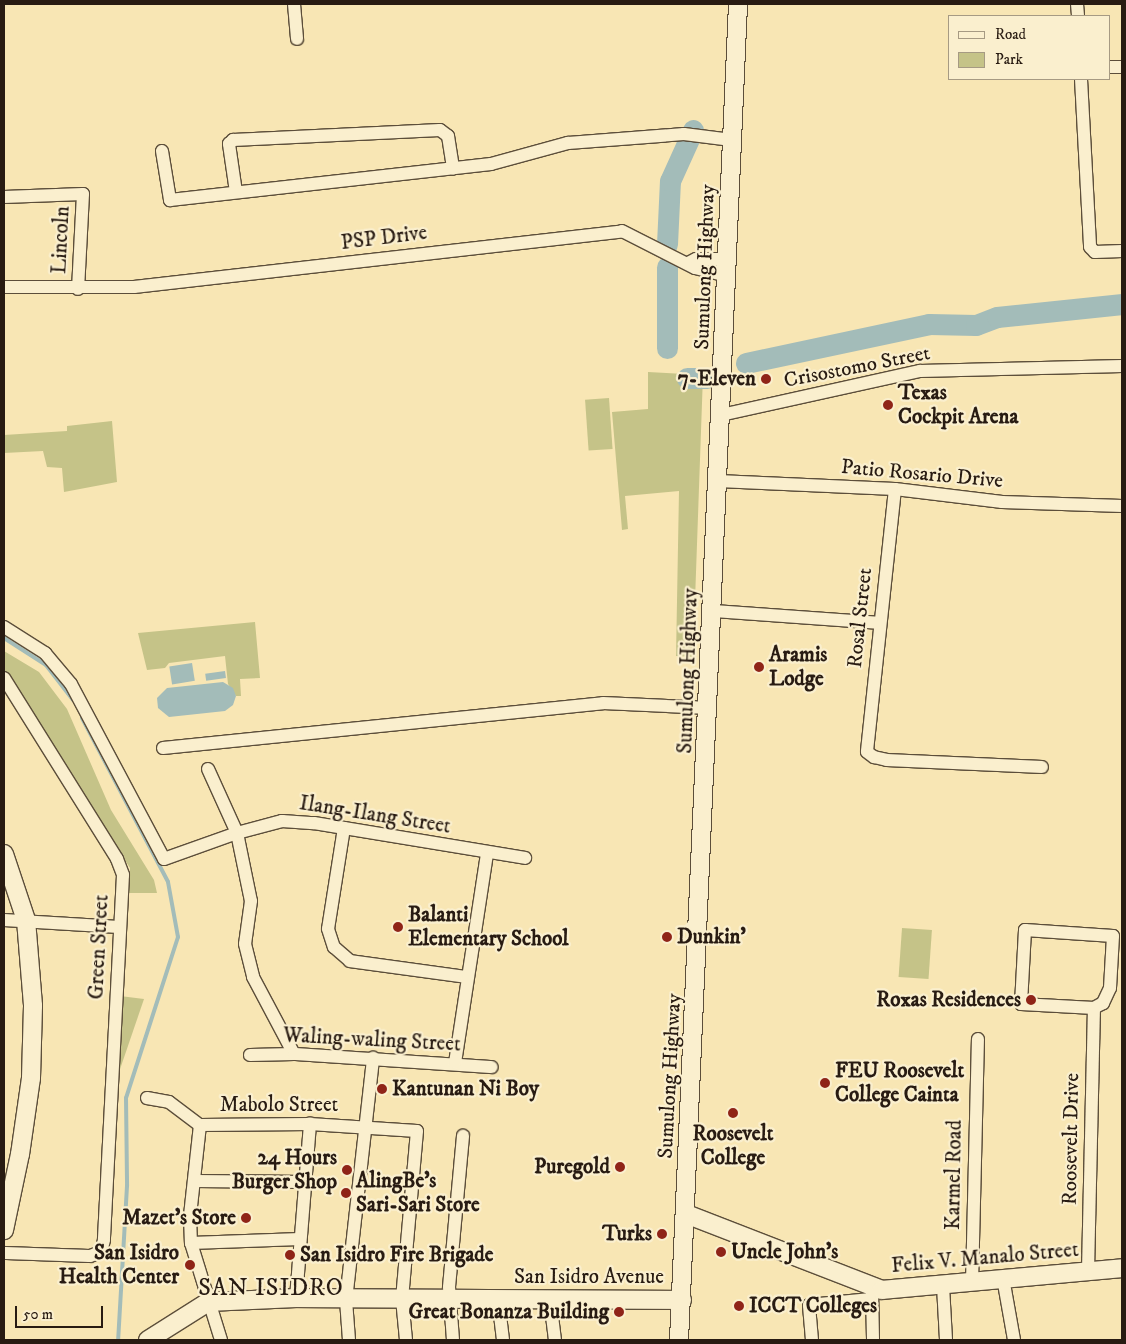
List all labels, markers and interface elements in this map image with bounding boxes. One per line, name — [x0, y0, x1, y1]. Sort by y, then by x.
legend — [948, 15, 1111, 80]
text: Road — [995, 25, 1026, 44]
text: Park — [995, 50, 1023, 69]
street label: Sumulong Highway — [690, 184, 720, 350]
street label: Lincoln — [47, 205, 75, 275]
street label: PSP Drive — [339, 220, 429, 256]
street label: Crisostomo Street — [782, 340, 932, 394]
place label: 7-Eleven — [678, 366, 756, 392]
marker: 7-Eleven — [760, 373, 772, 385]
place label: Texas Cockpit Arena — [898, 380, 1018, 430]
marker: Texas Cockpit Arena — [882, 399, 894, 411]
street label: Patio Rosario Drive — [840, 454, 1004, 494]
street label: Rosal Street — [842, 567, 878, 669]
street label: Sumulong Highway — [673, 588, 703, 754]
place label: Aramis Lodge — [769, 642, 827, 692]
marker: Aramis Lodge — [753, 661, 765, 673]
street label: Ilang-Ilang Street — [298, 791, 452, 839]
street label: Green Street — [84, 894, 114, 1000]
place label: Balanti Elementary School — [408, 902, 569, 952]
marker: Balanti Elementary School — [392, 921, 404, 933]
place label: Dunkin' — [677, 924, 746, 950]
marker: Dunkin' — [661, 931, 673, 943]
place label: Roxas Residences — [876, 987, 1021, 1013]
street label: Sumulong Highway — [653, 993, 687, 1159]
marker: Roxas Residences — [1025, 994, 1037, 1006]
street label: Waling-waling Street — [283, 1023, 461, 1057]
place label: FEU Roosevelt College Cainta — [835, 1058, 964, 1108]
street label: Roosevelt Drive — [1057, 1073, 1085, 1205]
place label: Kantunan Ni Boy — [392, 1076, 539, 1102]
marker: FEU Roosevelt College Cainta — [819, 1077, 831, 1089]
marker: Kantunan Ni Boy — [376, 1083, 388, 1095]
street label: Mabolo Street — [220, 1092, 338, 1118]
marker: Roosevelt College — [727, 1107, 739, 1119]
street label: Karmel Road — [940, 1120, 968, 1230]
place label: Roosevelt College — [693, 1121, 773, 1171]
place label: 24 Hours Burger Shop — [232, 1145, 337, 1195]
place label: Puregold — [534, 1154, 610, 1180]
marker: Puregold — [614, 1161, 626, 1173]
marker: 24 Hours Burger Shop — [341, 1164, 353, 1176]
place label: AlingBe's Sari-Sari Store — [356, 1168, 480, 1218]
marker: AlingBe's Sari-Sari Store — [340, 1187, 352, 1199]
place label: Mazet's Store — [122, 1205, 236, 1231]
marker: Mazet's Store — [240, 1212, 252, 1224]
place label: Turks — [602, 1221, 652, 1247]
marker: Turks — [656, 1228, 668, 1240]
street label: Felix V. Manalo Street — [890, 1237, 1080, 1279]
place label: Uncle John's — [731, 1239, 838, 1265]
place label: San Isidro Health Center — [59, 1240, 179, 1290]
place label: San Isidro Fire Brigade — [300, 1242, 494, 1268]
marker: Uncle John's — [715, 1246, 727, 1258]
marker: San Isidro Fire Brigade — [284, 1249, 296, 1261]
marker: San Isidro Health Center — [183, 1258, 197, 1272]
street label: San Isidro Avenue — [514, 1264, 664, 1290]
district label: SAN ISIDRO — [197, 1275, 345, 1303]
place label: ICCT Colleges — [749, 1293, 877, 1319]
scale bar — [18, 1296, 105, 1328]
place label: Great Bonanza Building — [409, 1299, 609, 1325]
marker: ICCT Colleges — [733, 1300, 745, 1312]
text: 50 m — [23, 1305, 53, 1324]
marker: Great Bonanza Building — [613, 1306, 625, 1318]

